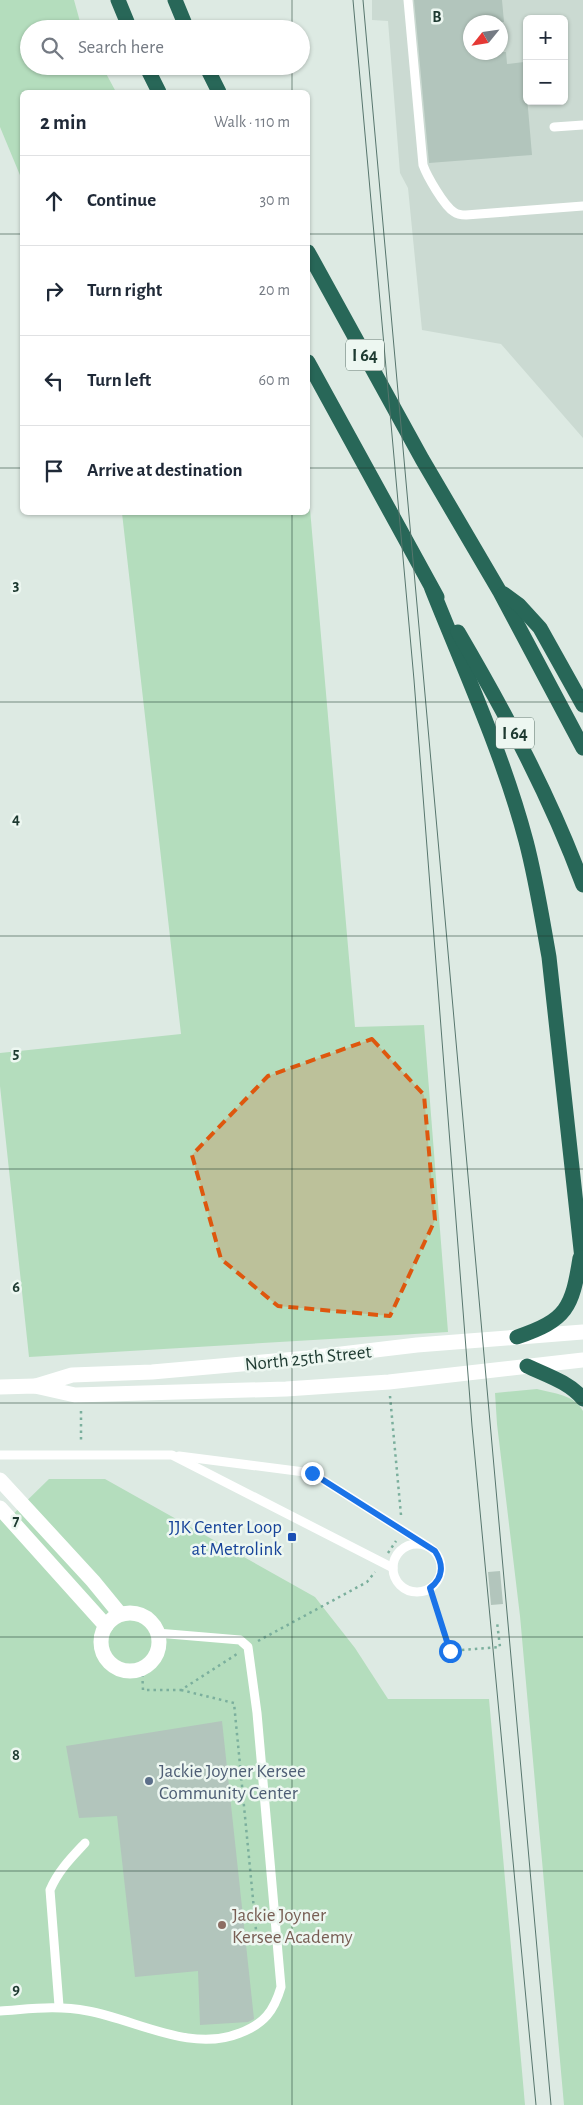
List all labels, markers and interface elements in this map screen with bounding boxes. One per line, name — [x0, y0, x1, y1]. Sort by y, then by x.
text: B — [432, 9, 442, 25]
north arrow — [463, 15, 508, 60]
map controls — [523, 15, 568, 105]
button: + — [523, 15, 568, 60]
search box — [20, 20, 310, 75]
icon: search — [38, 34, 66, 62]
text: Search here — [78, 38, 164, 57]
button: − — [523, 60, 568, 105]
text: 2 min — [40, 112, 87, 133]
text: Walk · 110 m — [214, 114, 290, 130]
icon: ahead — [40, 187, 68, 215]
text: Continue — [87, 191, 156, 210]
text: 30 m — [260, 192, 290, 208]
icon: right — [40, 277, 68, 305]
text: Turn right — [87, 281, 162, 300]
text: 20 m — [259, 282, 290, 298]
road number: I 64 — [346, 340, 384, 370]
icon: left — [40, 367, 68, 395]
text: Turn left — [87, 371, 151, 390]
text: 60 m — [259, 372, 290, 388]
icon: arrive — [40, 457, 68, 485]
text: Arrive at destination — [87, 461, 243, 480]
text: 3 — [13, 577, 20, 593]
road number: I 64 — [496, 718, 534, 748]
text: 4 — [12, 811, 20, 827]
text: 5 — [13, 1045, 20, 1061]
text: 6 — [12, 1279, 20, 1295]
street label: North 25th Street — [244, 1342, 372, 1375]
route end — [301, 1462, 324, 1485]
text: 7 — [13, 1513, 20, 1529]
place label: JJK Center Loop at Metrolink — [169, 1518, 282, 1559]
marker: JJK Center Loop at Metrolink — [286, 1531, 298, 1543]
route start — [439, 1640, 462, 1663]
text: 8 — [12, 1747, 20, 1763]
place label: Jackie Joyner Kersee Community Center — [159, 1762, 306, 1803]
marker: Jackie Joyner Kersee Community Center — [143, 1775, 155, 1787]
place label: Jackie Joyner Kersee Academy — [232, 1906, 353, 1947]
marker: Jackie Joyner Kersee Academy — [216, 1919, 228, 1931]
text: 9 — [12, 1981, 20, 1997]

